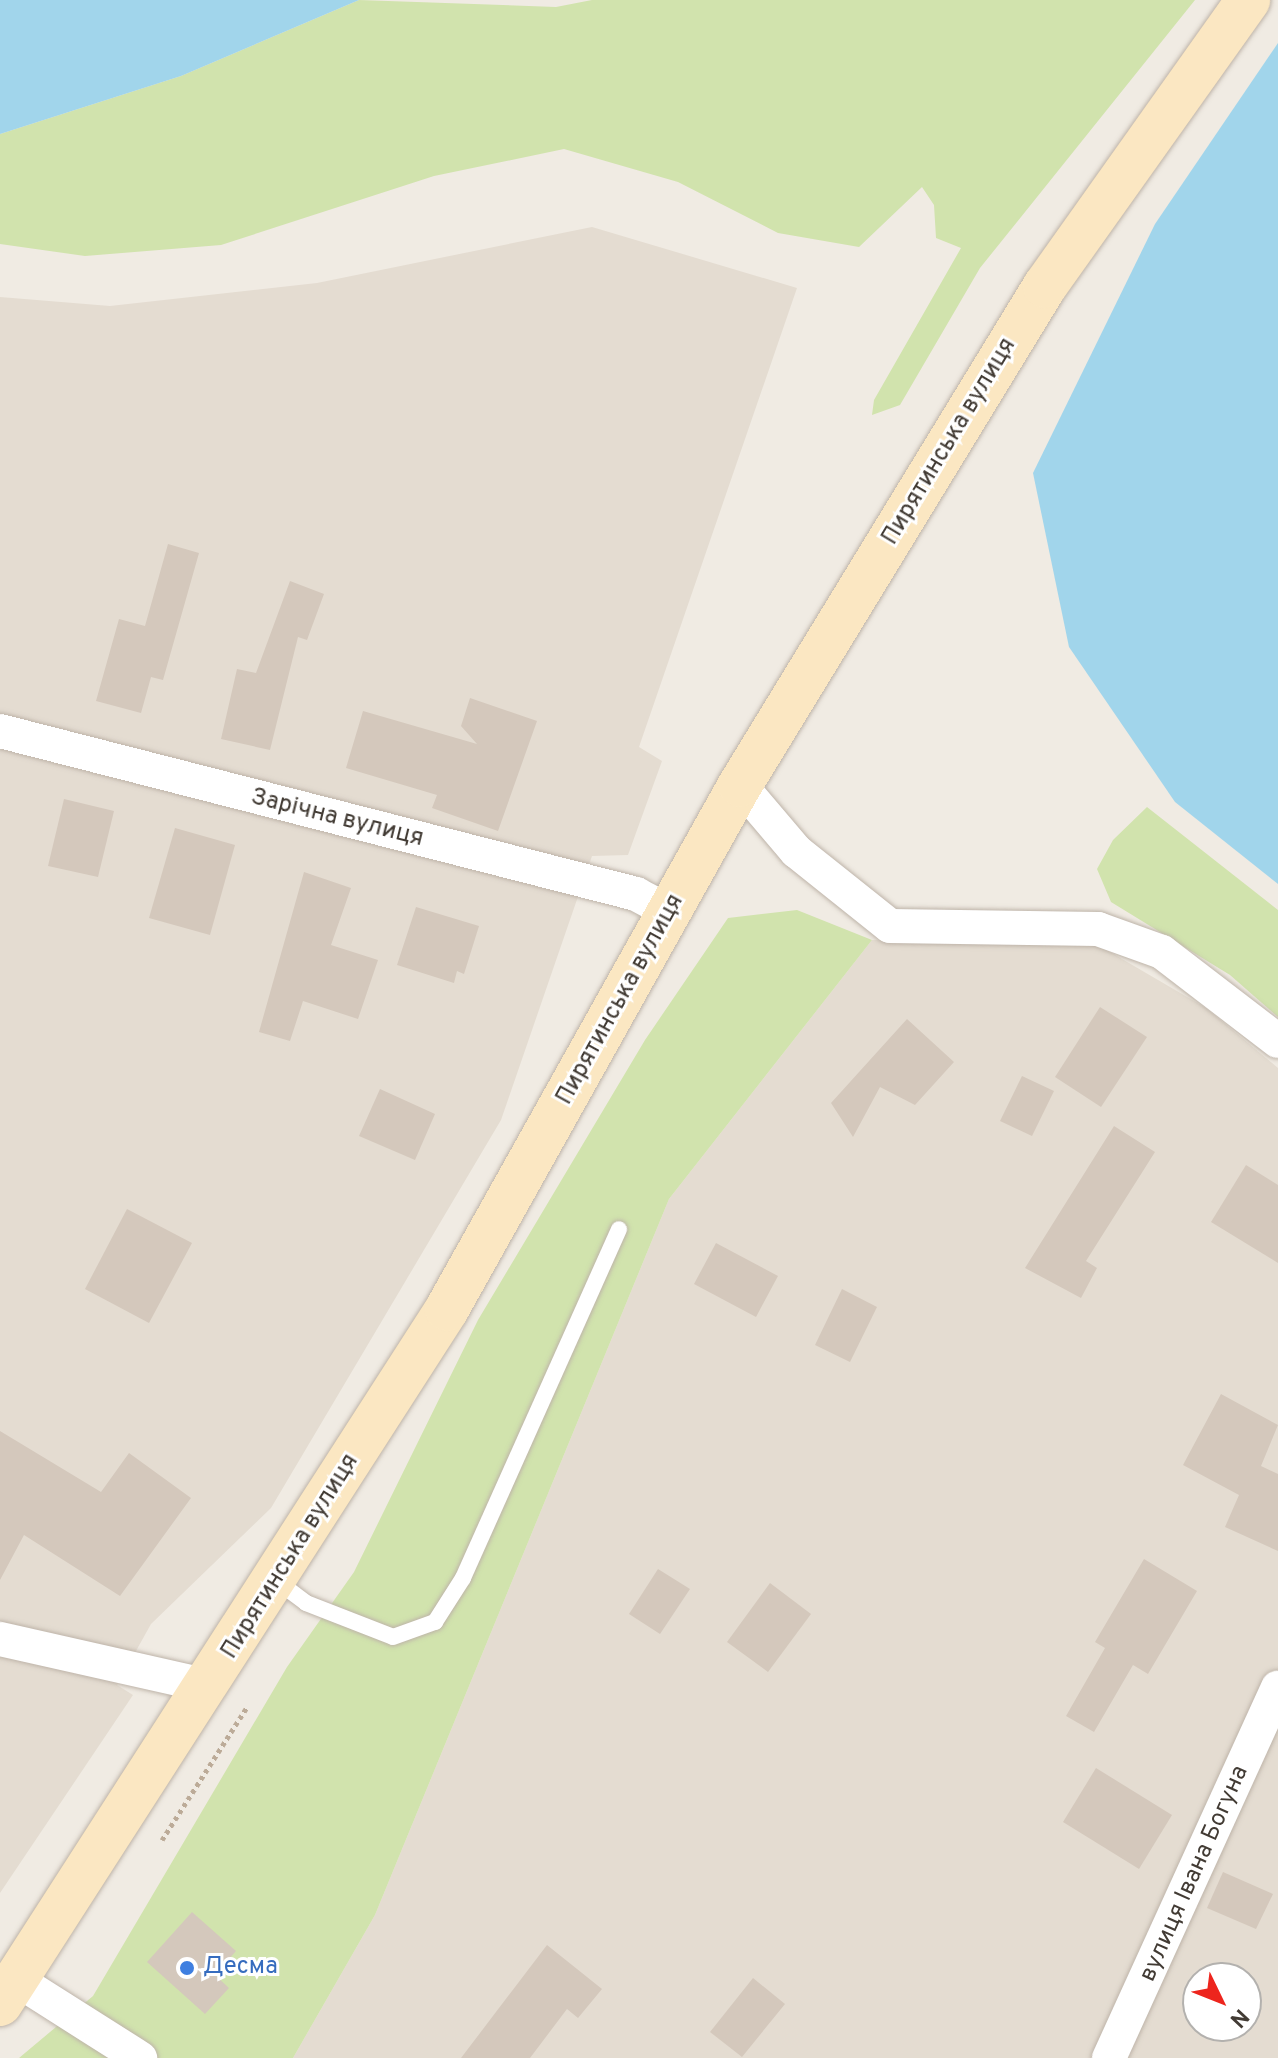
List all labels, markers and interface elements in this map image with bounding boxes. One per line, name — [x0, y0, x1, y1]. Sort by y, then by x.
street label: Пирятинська вулиця — [877, 333, 1023, 551]
street label: Зарічна вулиця — [248, 784, 426, 854]
street label: Пирятинська вулиця — [551, 890, 691, 1110]
street label: Пирятинська вулиця — [216, 1449, 366, 1665]
street label: вулиця Івана Богуна — [1134, 1761, 1256, 1987]
place label: Десма — [203, 1954, 278, 1982]
marker: Десма — [178, 1959, 196, 1977]
north arrow — [1182, 1962, 1262, 2042]
text: N — [1223, 2002, 1254, 2032]

